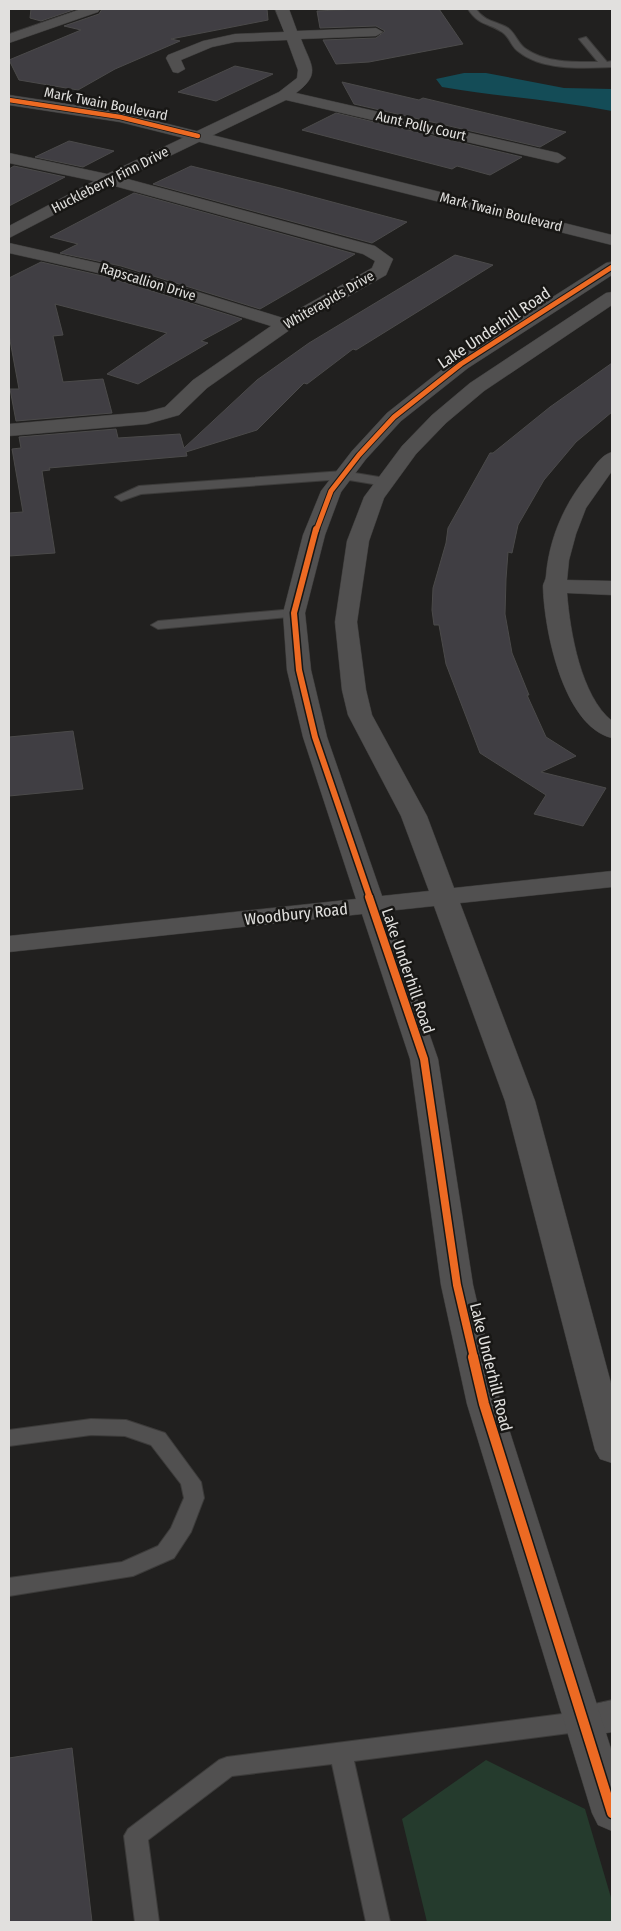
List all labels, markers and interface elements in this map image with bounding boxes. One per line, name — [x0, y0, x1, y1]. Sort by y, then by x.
street label: Mark Twain Boulevard — [43, 84, 169, 124]
street label: Aunt Polly Court — [374, 107, 468, 145]
street label: Huckleberry Finn Drive — [48, 143, 172, 217]
street label: Mark Twain Boulevard — [438, 189, 564, 235]
street label: Rapscallion Drive — [98, 259, 198, 305]
street label: Whiterapids Drive — [281, 267, 377, 333]
street label: Lake Underhill Road — [434, 283, 554, 373]
street label: Woodbury Road — [243, 899, 349, 929]
street label: Lake Underhill Road — [378, 906, 438, 1036]
street label: Lake Underhill Road — [466, 1301, 516, 1433]

